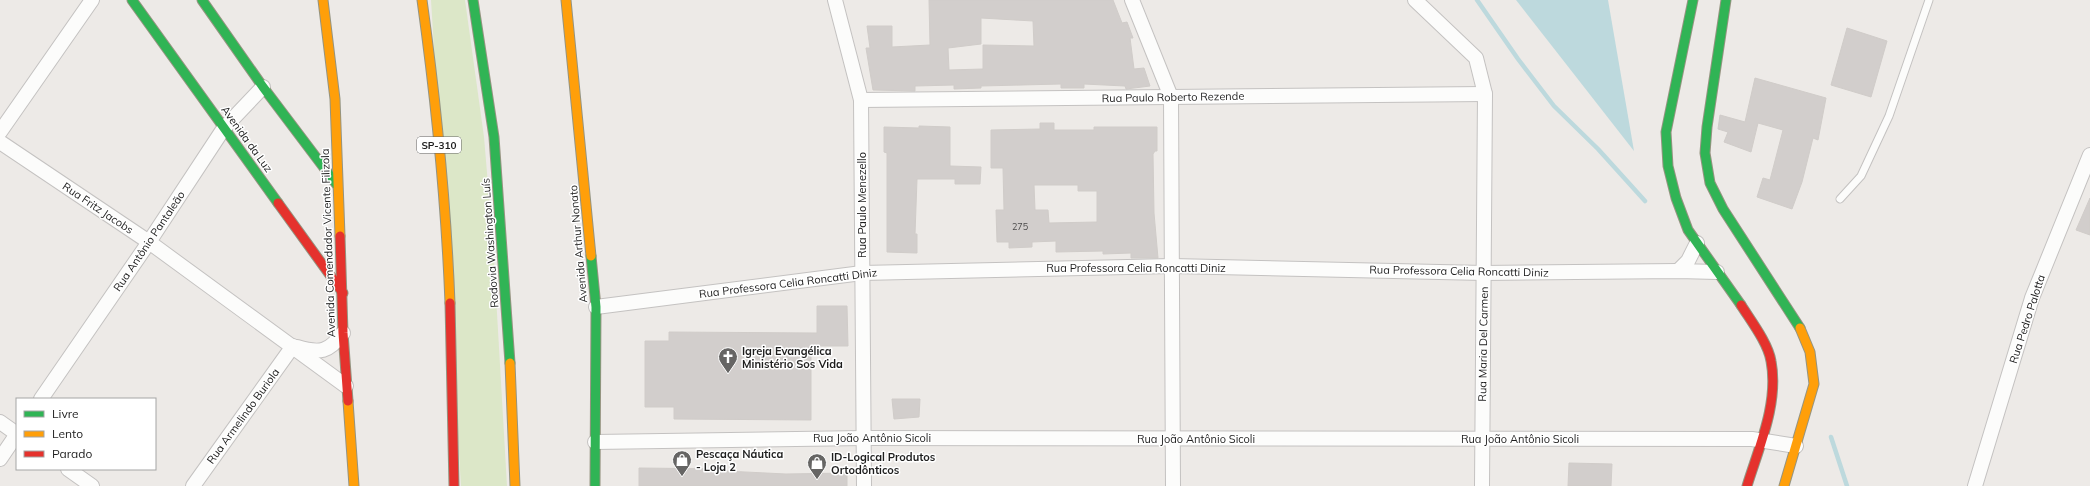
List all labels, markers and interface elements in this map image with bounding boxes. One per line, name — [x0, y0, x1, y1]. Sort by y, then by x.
street label: Rua Paulo Roberto Rezende — [1102, 89, 1244, 105]
street label: Avenida da Luz — [218, 103, 276, 175]
road number: SP-310 — [417, 137, 461, 153]
street label: Avenida Comendador Vicente Filizola — [318, 148, 338, 338]
street label: Rua Paulo Menezello — [855, 152, 869, 258]
street label: Rodovia Washington Luís — [478, 178, 502, 308]
street label: Rua Fritz Jacobs — [60, 179, 136, 237]
street label: Avenida Arthur Nonato — [566, 185, 590, 303]
street label: Rua Antônio Pantaleão — [110, 188, 188, 294]
house number: 275 — [1012, 221, 1029, 232]
street label: Rua Professora Celia Roncatti Diniz — [1046, 261, 1226, 275]
street label: Rua Professora Celia Roncatti Diniz — [1369, 262, 1549, 280]
street label: Rua Professora Celia Roncatti Diniz — [698, 265, 878, 301]
street label: Rua Pedro Palotta — [2006, 273, 2048, 365]
street label: Rua Maria Del Carmen — [1475, 286, 1491, 402]
place label: Igreja Evangélica Ministério Sos Vida — [742, 344, 843, 371]
church icon: Igreja Evangélica Ministério Sos Vida — [717, 346, 739, 374]
street label: Rua Armelindo Buriola — [204, 366, 282, 466]
legend — [16, 398, 156, 470]
text: Livre — [52, 406, 79, 421]
text: Lento — [52, 426, 83, 441]
street label: Rua João Antônio Sicoli — [813, 431, 931, 445]
street label: Rua João Antônio Sicoli — [1137, 432, 1255, 446]
street label: Rua João Antônio Sicoli — [1461, 432, 1579, 446]
text: Parado — [52, 446, 92, 461]
place label: Pescaça Náutica - Loja 2 — [696, 447, 783, 474]
shop icon: Pescaça Náutica - Loja 2 — [671, 449, 693, 477]
place label: ID-Logical Produtos Ortodônticos — [831, 450, 936, 477]
shop icon: ID-Logical Produtos Ortodônticos — [806, 452, 828, 480]

